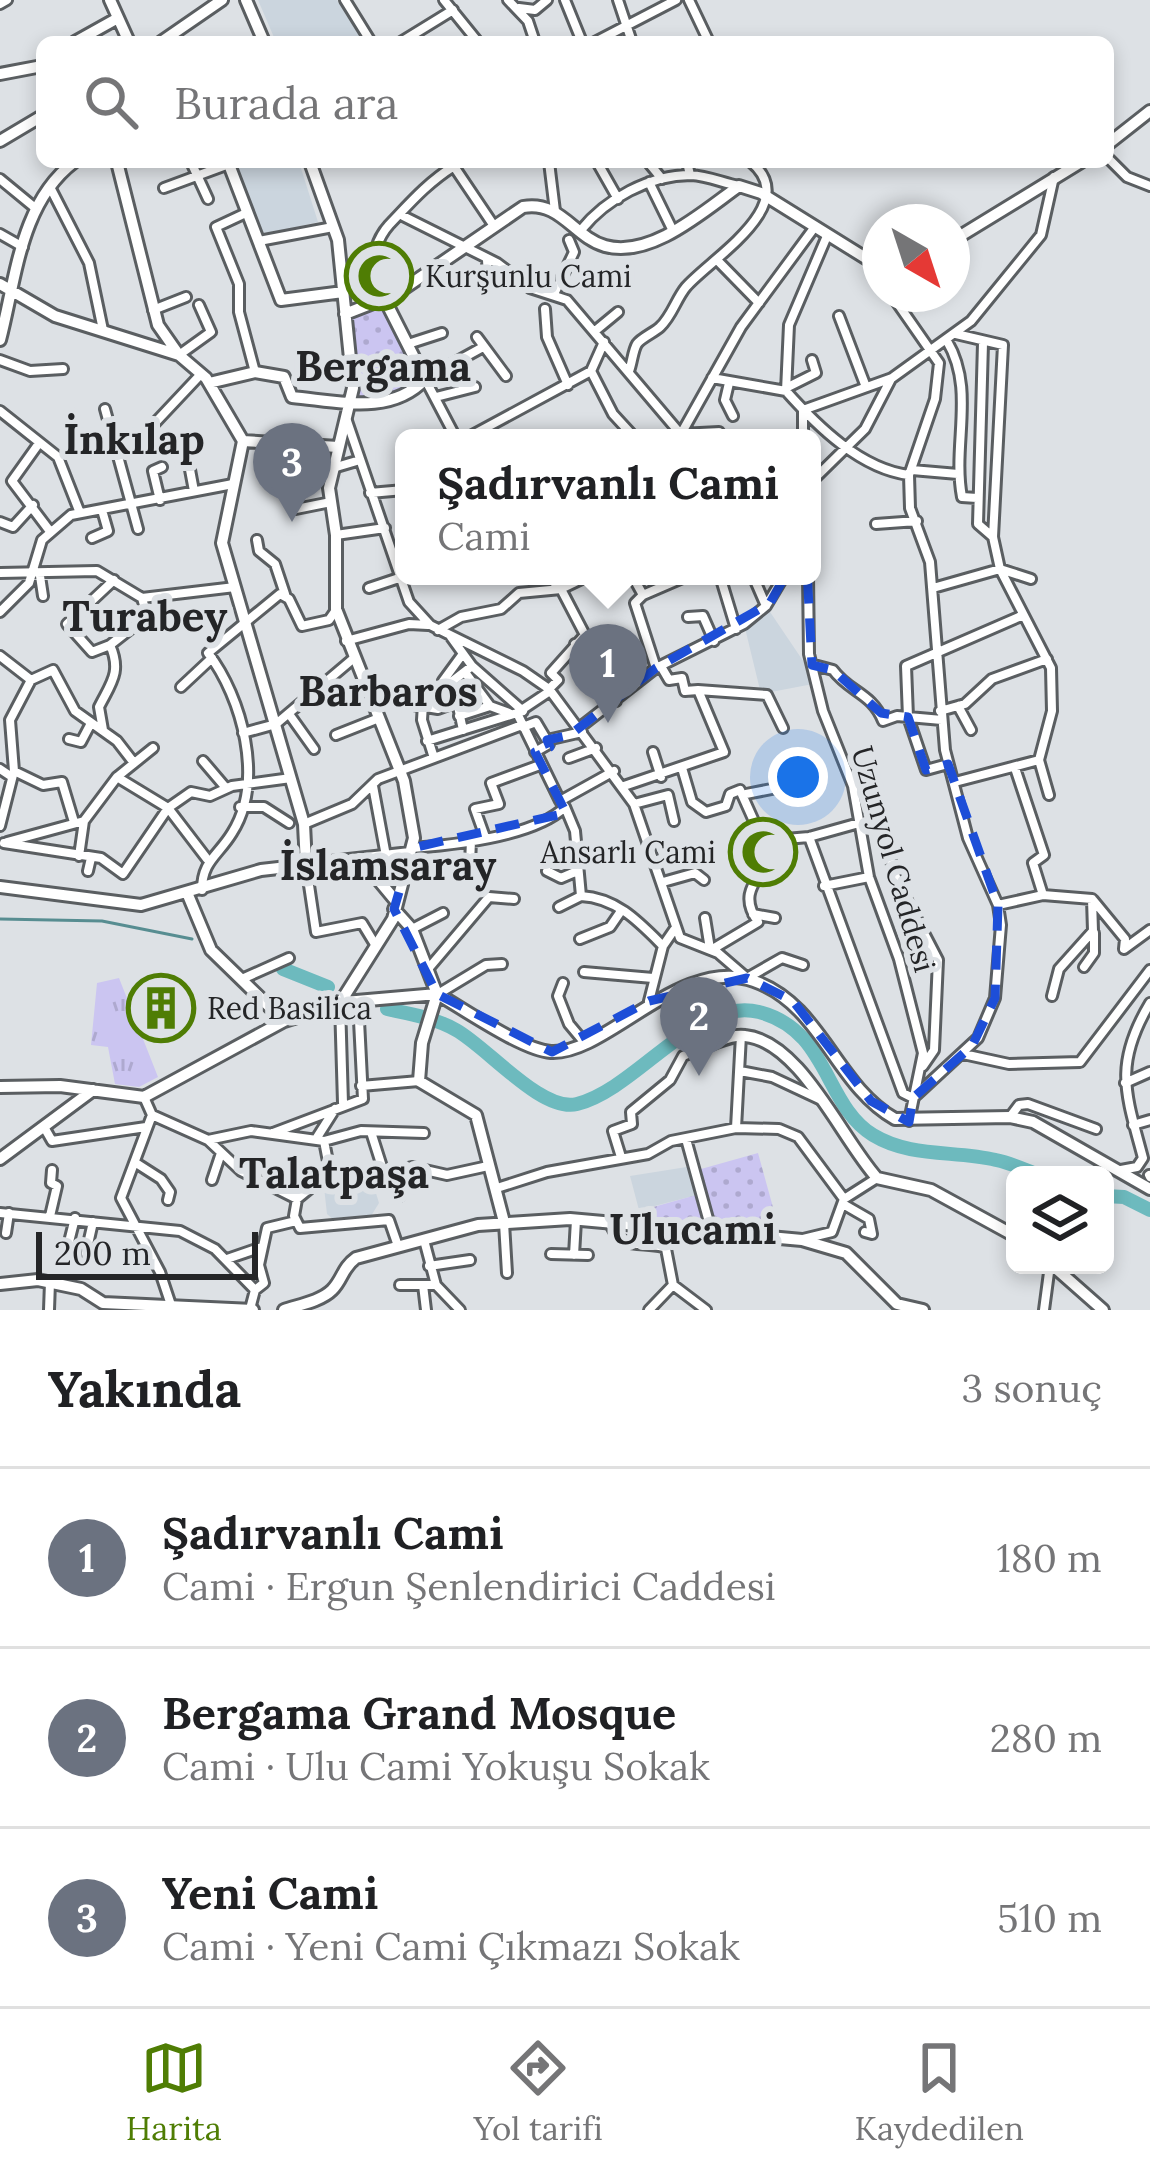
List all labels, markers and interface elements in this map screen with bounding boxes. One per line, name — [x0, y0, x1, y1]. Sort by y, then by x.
search box — [36, 36, 1114, 168]
icon: search — [78, 69, 144, 135]
text: Burada ara — [174, 74, 399, 131]
north arrow — [862, 204, 970, 312]
mosque icon: Kurşunlu Cami — [344, 241, 414, 311]
place label: Kurşunlu Cami — [425, 257, 632, 295]
district label: Bergama — [295, 339, 471, 393]
district label: İnkılap — [63, 412, 205, 466]
pin: 3 — [253, 423, 331, 522]
popup — [395, 429, 821, 585]
text: Şadırvanlı Cami — [437, 454, 779, 511]
text: Cami — [437, 511, 530, 561]
district label: Turabey — [63, 589, 227, 643]
pin: 1 — [569, 624, 647, 723]
district label: Barbaros — [298, 664, 478, 718]
street label: Uzunyol Caddesi — [843, 742, 944, 977]
your location — [768, 747, 828, 807]
mosque icon: Ansarlı Cami — [728, 817, 798, 887]
place label: Ansarlı Cami — [540, 833, 716, 871]
district label: İslamsaray — [280, 838, 496, 892]
building icon: Red Basilica — [126, 973, 196, 1043]
pin: 2 — [660, 977, 738, 1076]
place label: Red Basilica — [207, 989, 372, 1027]
district label: Talatpaşa — [239, 1146, 429, 1200]
map controls — [1006, 1166, 1114, 1274]
button: layers — [1006, 1166, 1114, 1274]
district label: Ulucami — [609, 1202, 777, 1256]
scale bar — [36, 1226, 258, 1279]
text: 200 m — [54, 1232, 151, 1274]
text: Yakında — [48, 1356, 241, 1421]
text: 3 sonuç — [961, 1363, 1102, 1413]
text: Şadırvanlı Cami — [162, 1504, 504, 1561]
text: 1 — [79, 1533, 95, 1583]
text: 180 m — [997, 1533, 1102, 1583]
text: Cami · Ergun Şenlendirici Caddesi — [162, 1561, 776, 1611]
text: Bergama Grand Mosque — [162, 1684, 676, 1741]
text: 2 — [77, 1713, 97, 1763]
text: 280 m — [990, 1713, 1102, 1763]
text: Cami · Ulu Cami Yokuşu Sokak — [162, 1741, 710, 1791]
text: Yeni Cami — [162, 1864, 378, 1921]
text: 3 — [76, 1893, 98, 1943]
text: 510 m — [997, 1893, 1102, 1943]
text: Cami · Yeni Cami Çıkmazı Sokak — [162, 1921, 740, 1971]
tab: Harita — [126, 2035, 222, 2149]
tab: Yol tarifi — [473, 2035, 603, 2149]
tab: Kaydedilen — [854, 2035, 1024, 2149]

